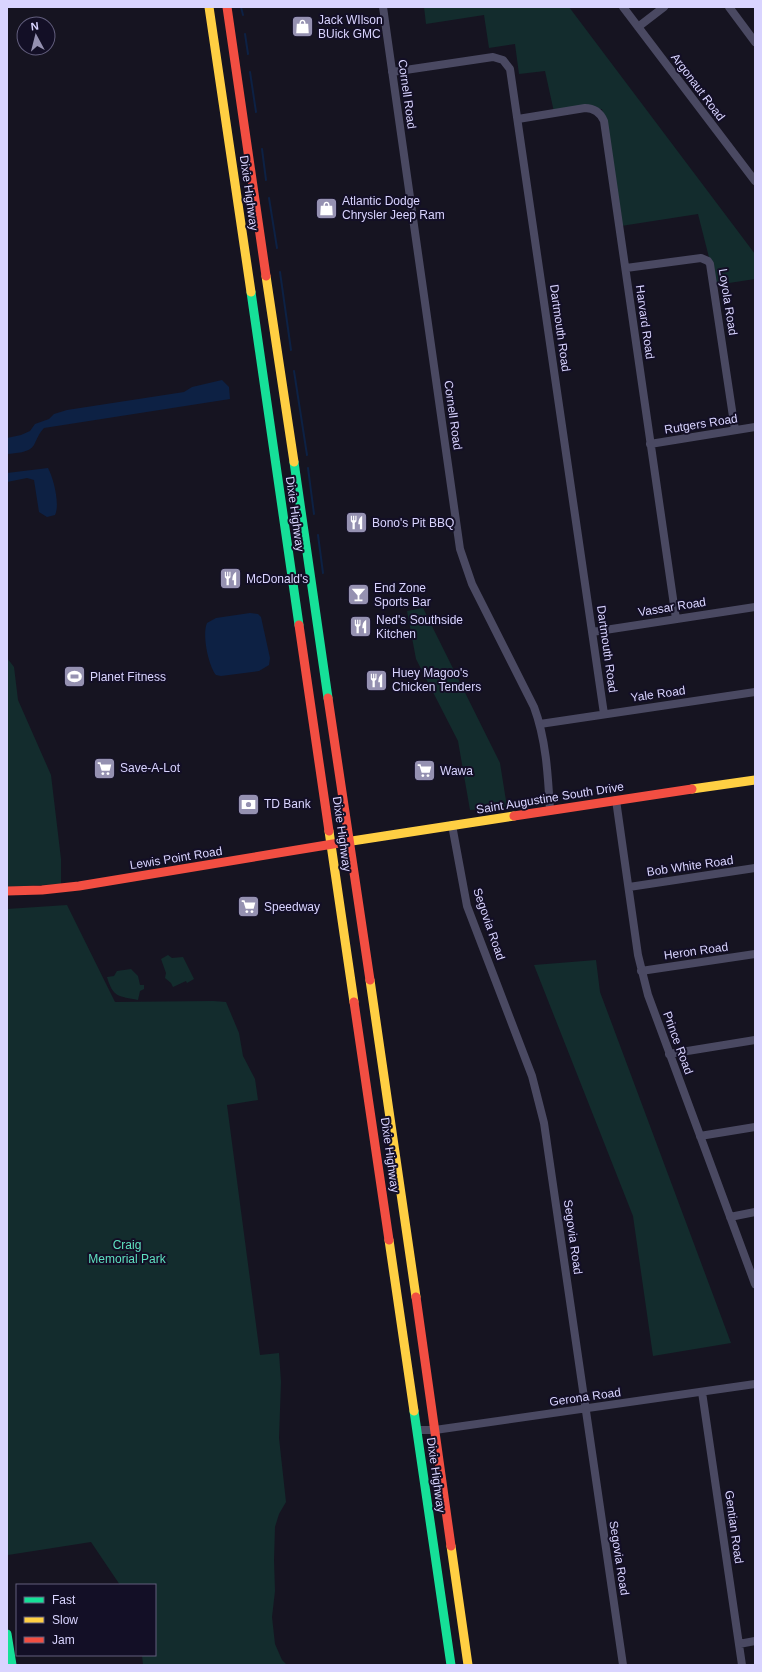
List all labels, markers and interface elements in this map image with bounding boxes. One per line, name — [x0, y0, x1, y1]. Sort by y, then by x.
place label: Jack WIlson BUick GMC — [318, 13, 383, 41]
shop icon: Jack WIlson BUick GMC — [290, 14, 316, 40]
north arrow — [16, 16, 56, 56]
text: N — [30, 20, 40, 33]
street label: Argonaut Road — [668, 51, 728, 123]
street label: Cornell Road — [395, 58, 419, 130]
street label: Dixie Highway — [237, 154, 261, 232]
place label: Atlantic Dodge Chrysler Jeep Ram — [342, 194, 445, 222]
shop icon: Atlantic Dodge Chrysler Jeep Ram — [314, 195, 340, 221]
street label: Loyola Road — [716, 268, 740, 336]
street label: Dartmouth Road — [547, 283, 573, 373]
street label: Harvard Road — [633, 284, 657, 360]
street label: Cornell Road — [441, 379, 465, 451]
street label: Rutgers Road — [663, 411, 739, 437]
street label: Dixie Highway — [283, 475, 307, 553]
restaurant icon: Bono's Pit BBQ — [344, 510, 370, 536]
place label: Bono's Pit BBQ — [372, 516, 454, 530]
restaurant icon: McDonald's — [217, 566, 243, 592]
place label: McDonald's — [246, 572, 308, 586]
place label: End Zone Sports Bar — [374, 581, 431, 609]
bar icon: End Zone Sports Bar — [346, 582, 372, 608]
street label: Vassar Road — [637, 595, 707, 619]
street label: Dartmouth Road — [594, 604, 620, 694]
place label: Ned's Southside Kitchen — [376, 613, 463, 641]
restaurant icon: Ned's Southside Kitchen — [348, 614, 374, 640]
sports icon: Planet Fitness — [61, 664, 87, 690]
place label: Huey Magoo's Chicken Tenders — [392, 666, 481, 694]
restaurant icon: Huey Magoo's Chicken Tenders — [363, 667, 389, 693]
place label: Planet Fitness — [90, 670, 166, 684]
street label: Yale Road — [630, 683, 686, 705]
supermarket icon: Save-A-Lot — [91, 755, 117, 781]
supermarket icon: Wawa — [411, 758, 437, 784]
place label: Save-A-Lot — [120, 761, 181, 775]
place label: Wawa — [440, 764, 473, 778]
street label: Saint Augustine South Drive — [475, 779, 625, 817]
bank icon: TD Bank — [236, 791, 262, 817]
street label: Dixie Highway — [330, 795, 354, 873]
place label: TD Bank — [264, 797, 312, 811]
street label: Lewis Point Road — [129, 844, 223, 872]
street label: Bob White Road — [646, 853, 734, 879]
street label: Segovia Road — [470, 886, 508, 962]
supermarket icon: Speedway — [236, 894, 262, 920]
place label: Speedway — [264, 900, 320, 914]
street label: Heron Road — [663, 940, 729, 962]
street label: Prince Road — [660, 1010, 696, 1076]
street label: Dixie Highway — [378, 1116, 402, 1194]
street label: Segovia Road — [561, 1199, 585, 1275]
park label: Craig Memorial Park — [88, 1238, 167, 1266]
street label: Gerona Road — [548, 1385, 622, 1409]
street label: Dixie Highway — [424, 1436, 448, 1514]
street label: Gentian Road — [722, 1489, 746, 1565]
street label: Segovia Road — [606, 1520, 632, 1596]
legend — [16, 1584, 156, 1656]
text: Fast — [52, 1593, 76, 1607]
text: Slow — [52, 1613, 78, 1627]
text: Jam — [52, 1633, 75, 1647]

